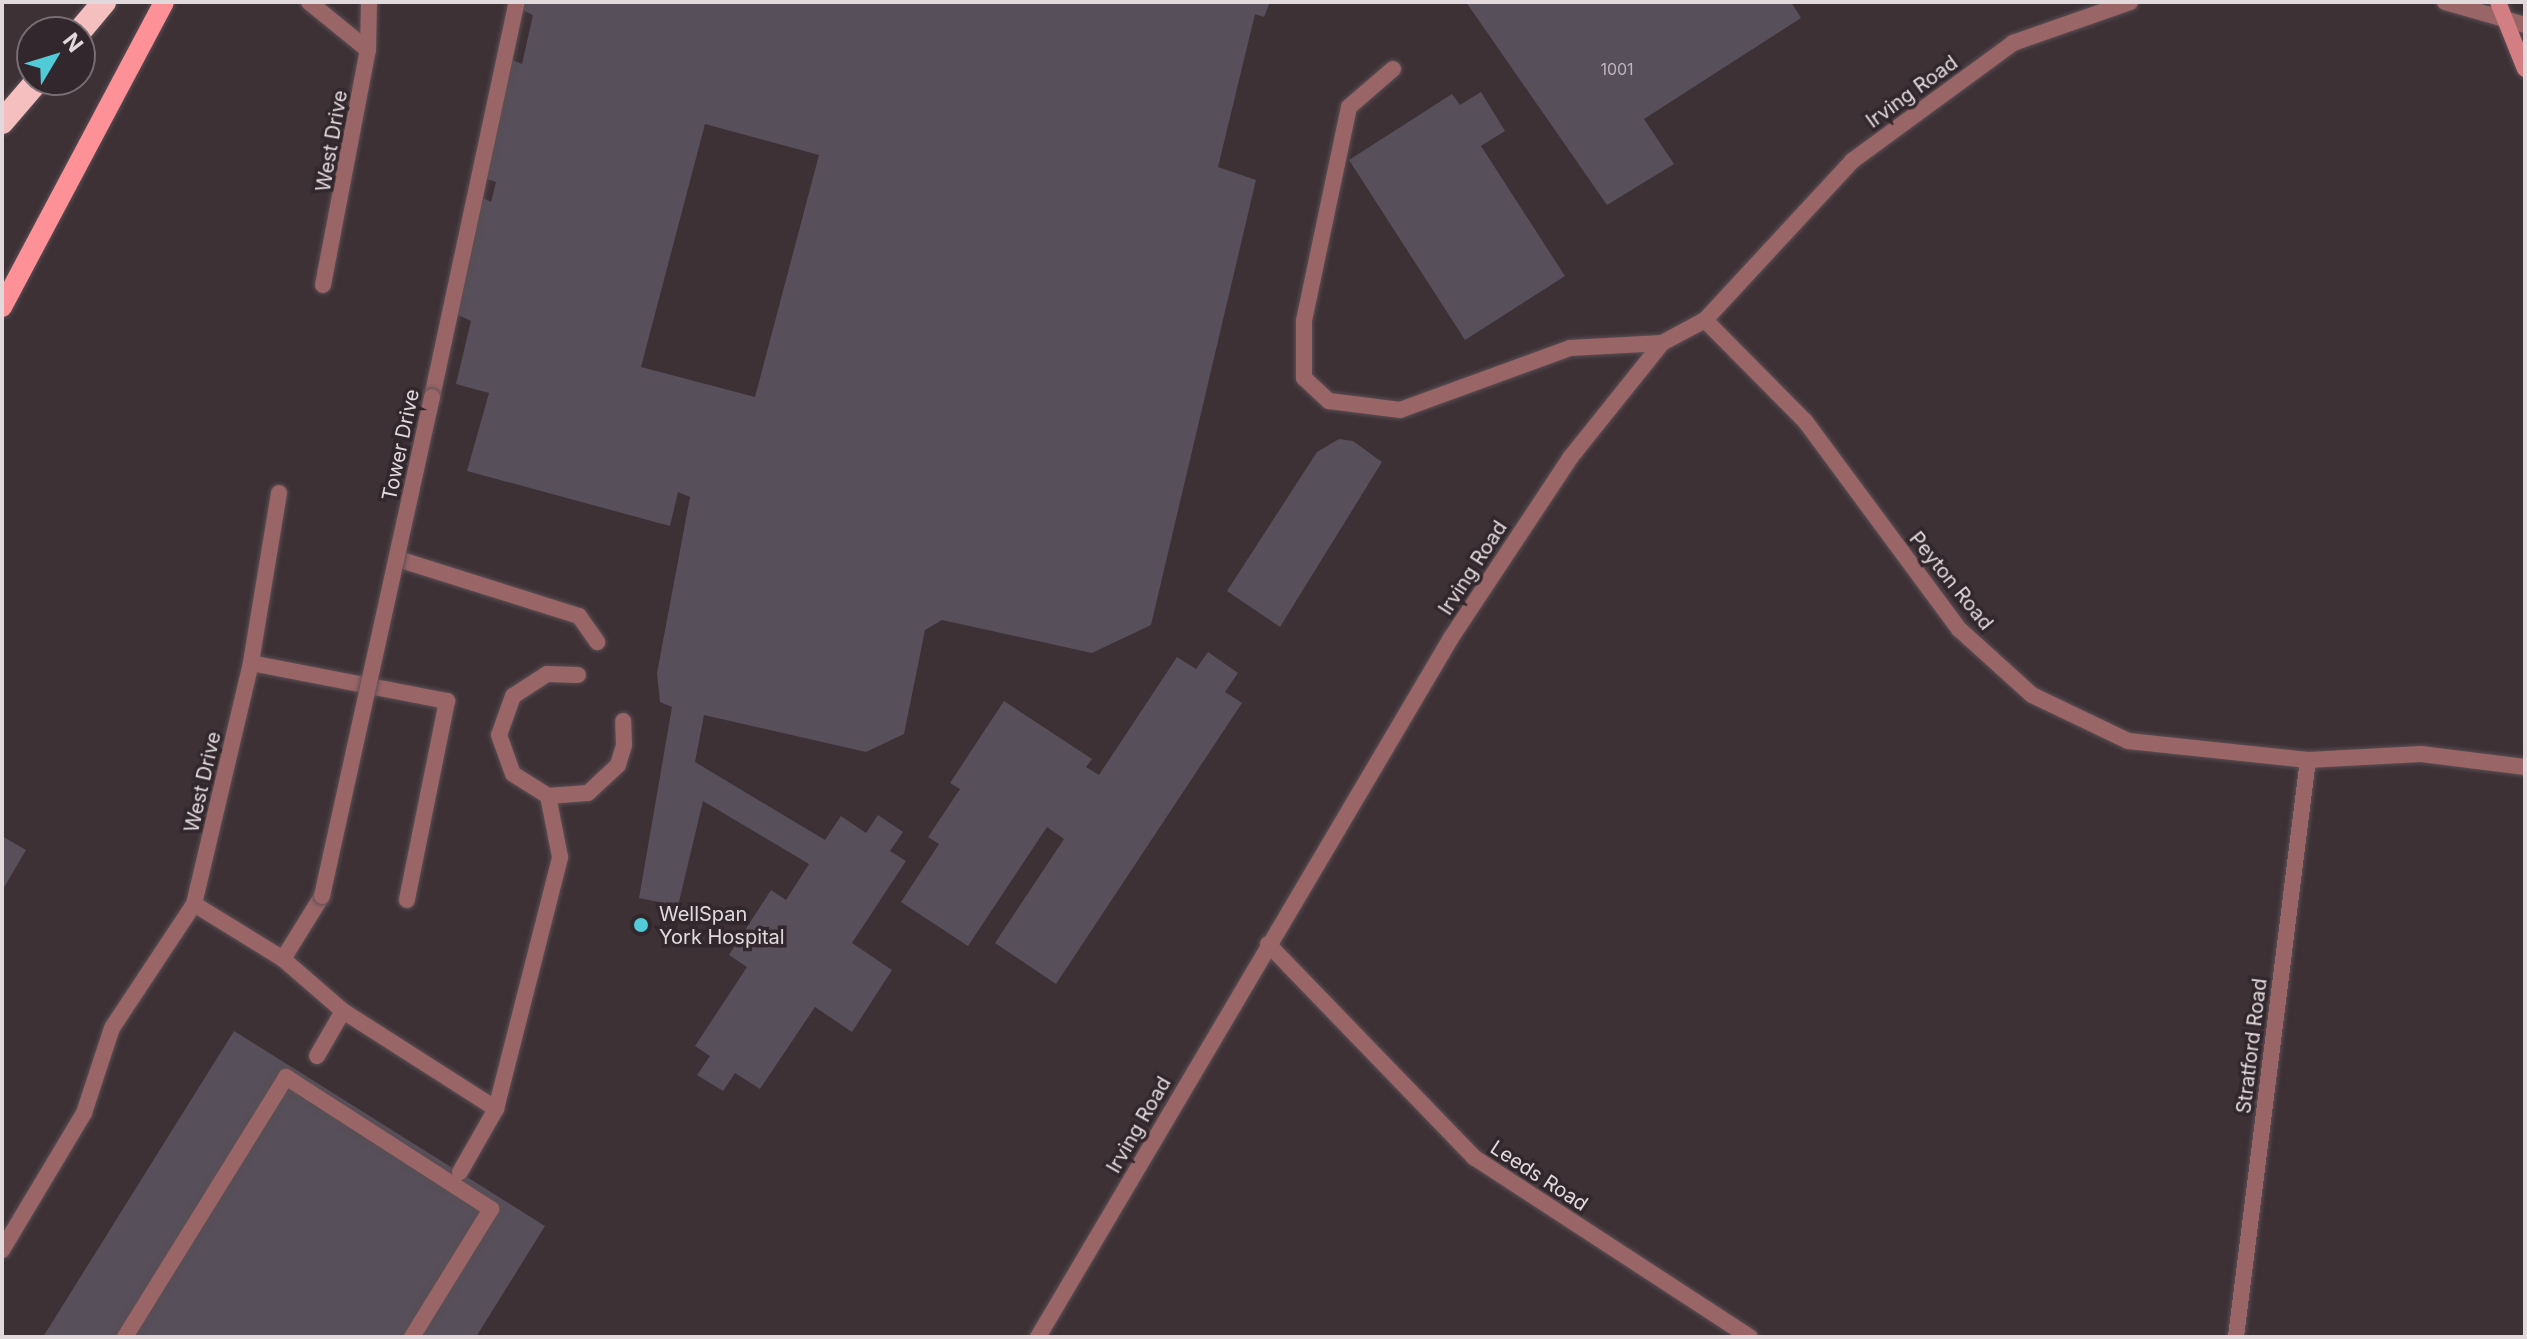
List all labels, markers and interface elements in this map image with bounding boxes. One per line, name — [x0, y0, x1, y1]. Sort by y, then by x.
north arrow — [16, 16, 96, 96]
text: N — [58, 28, 89, 57]
street label: Irving Road — [1862, 51, 1962, 133]
house number: 1001 — [1600, 59, 1634, 79]
street label: West Drive — [311, 88, 353, 194]
street label: Tower Drive — [377, 387, 425, 503]
street label: Irving Road — [1434, 516, 1512, 620]
street label: Peyton Road — [1904, 527, 1998, 635]
street label: West Drive — [180, 729, 226, 835]
place label: WellSpan York Hospital — [659, 902, 785, 949]
marker: WellSpan York Hospital — [630, 914, 652, 936]
street label: Stratford Road — [2232, 977, 2272, 1115]
street label: Irving Road — [1102, 1073, 1176, 1177]
street label: Leeds Road — [1486, 1136, 1592, 1216]

